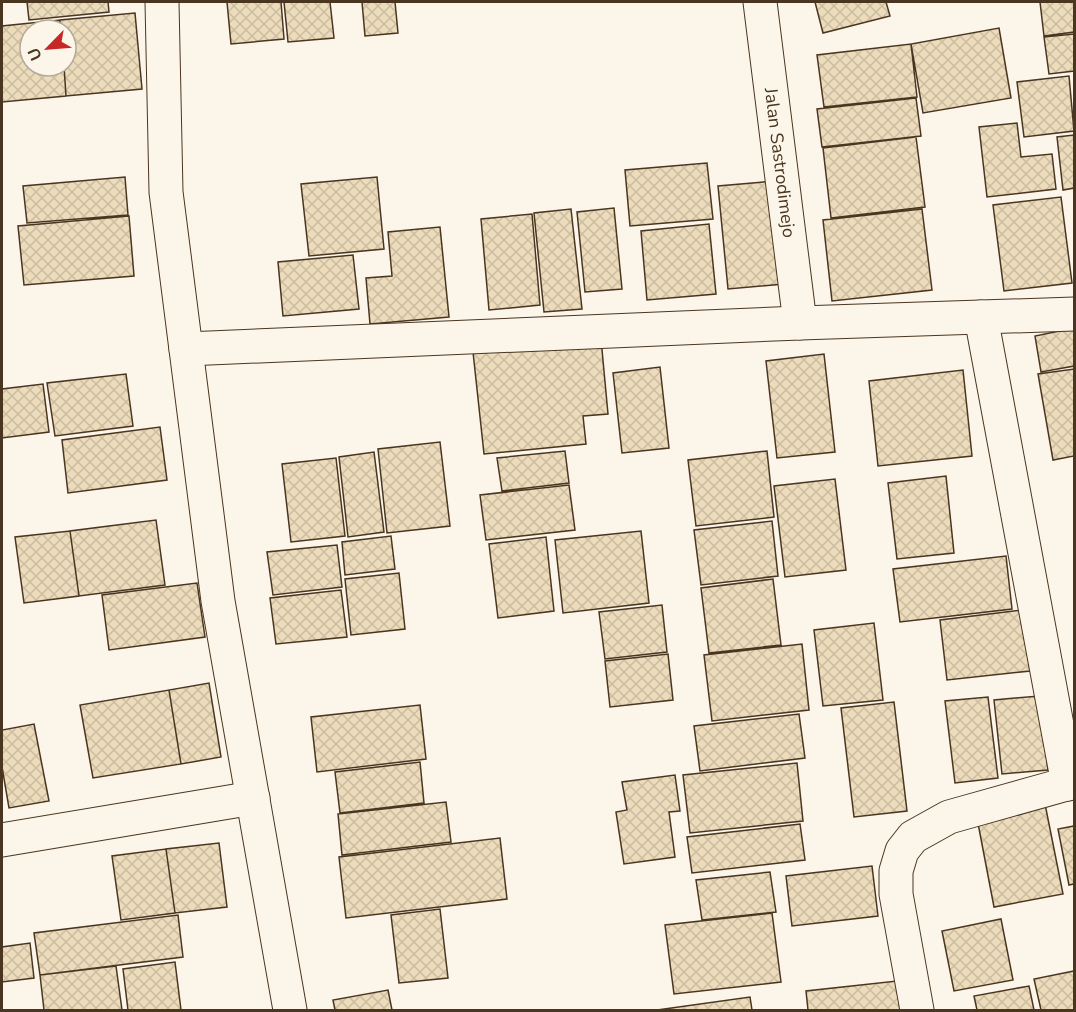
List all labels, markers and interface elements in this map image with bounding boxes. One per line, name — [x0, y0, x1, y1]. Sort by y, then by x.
north arrow — [18, 18, 78, 78]
text: U — [23, 44, 48, 64]
street label: Jalan Sastrodimejo — [759, 85, 801, 239]

